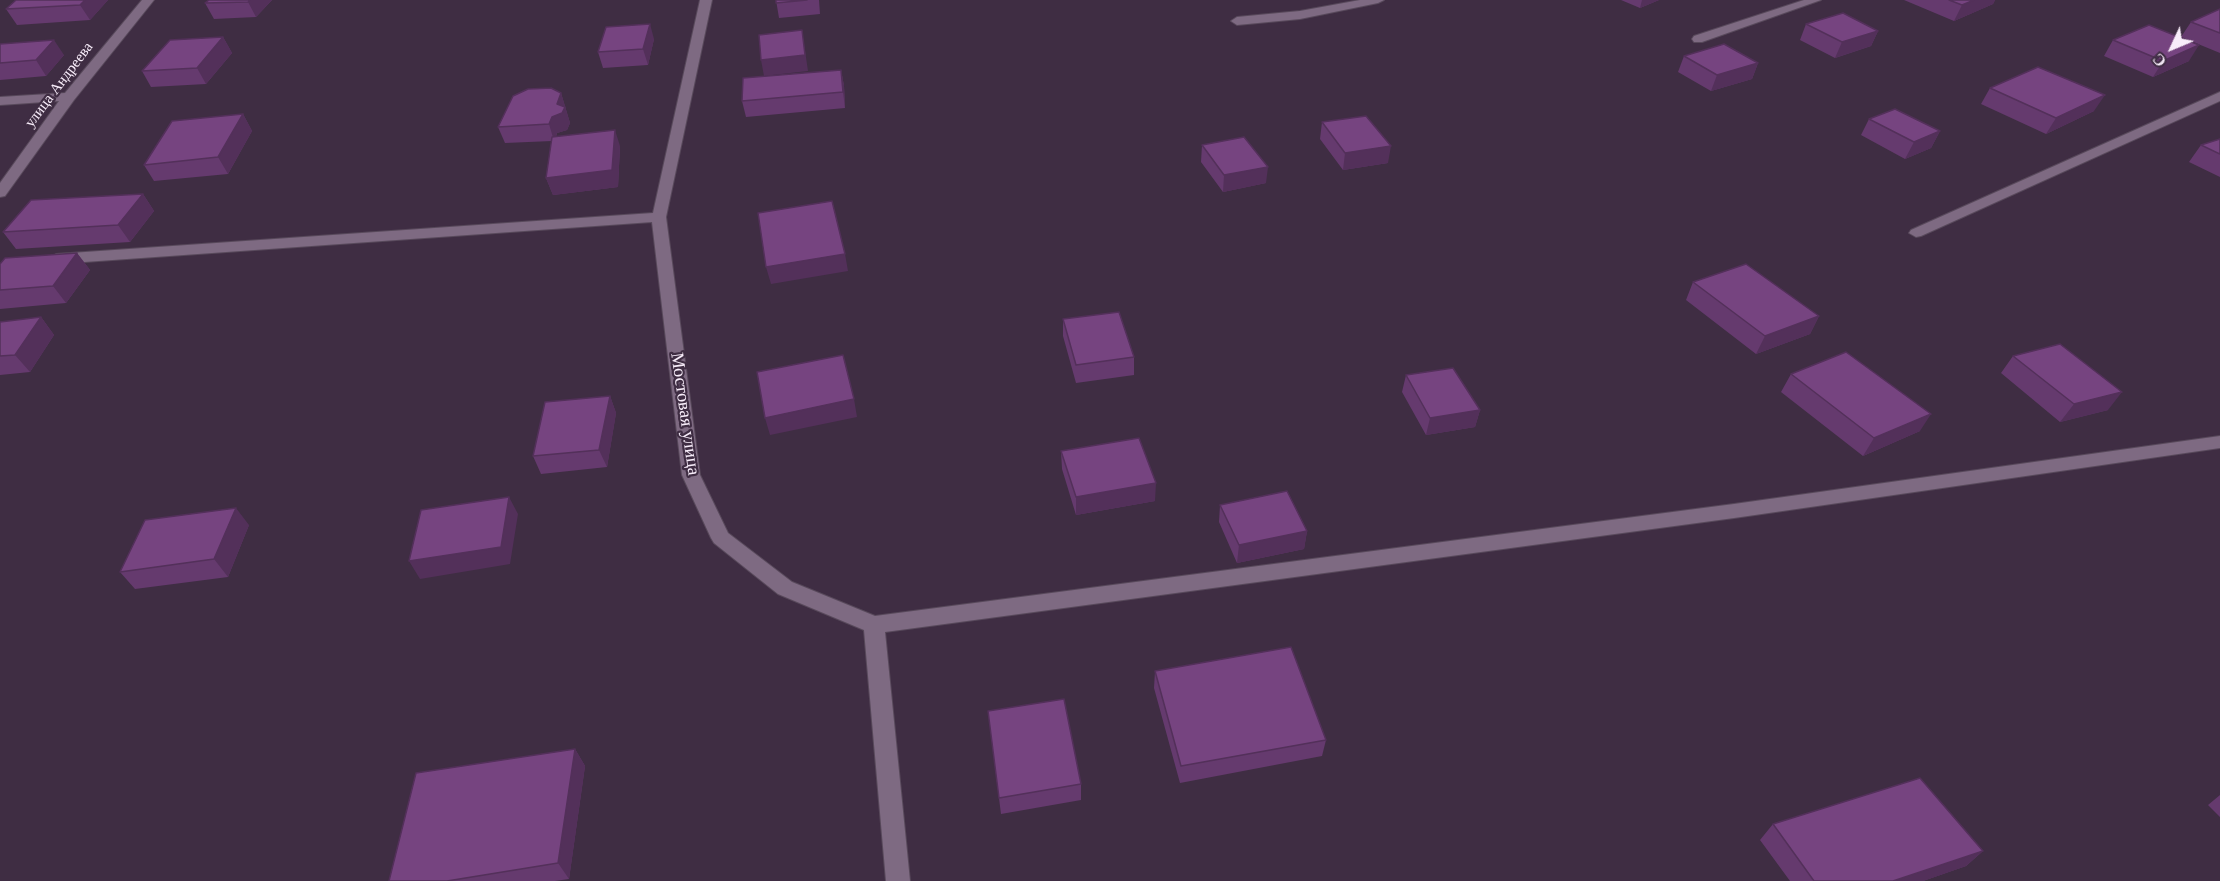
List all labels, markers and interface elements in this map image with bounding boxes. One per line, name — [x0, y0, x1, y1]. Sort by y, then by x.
north arrow — [2142, 18, 2202, 78]
street label: улица Андреева — [21, 39, 97, 131]
text: С — [2148, 49, 2170, 72]
street label: Мостовая улица — [666, 351, 704, 477]

